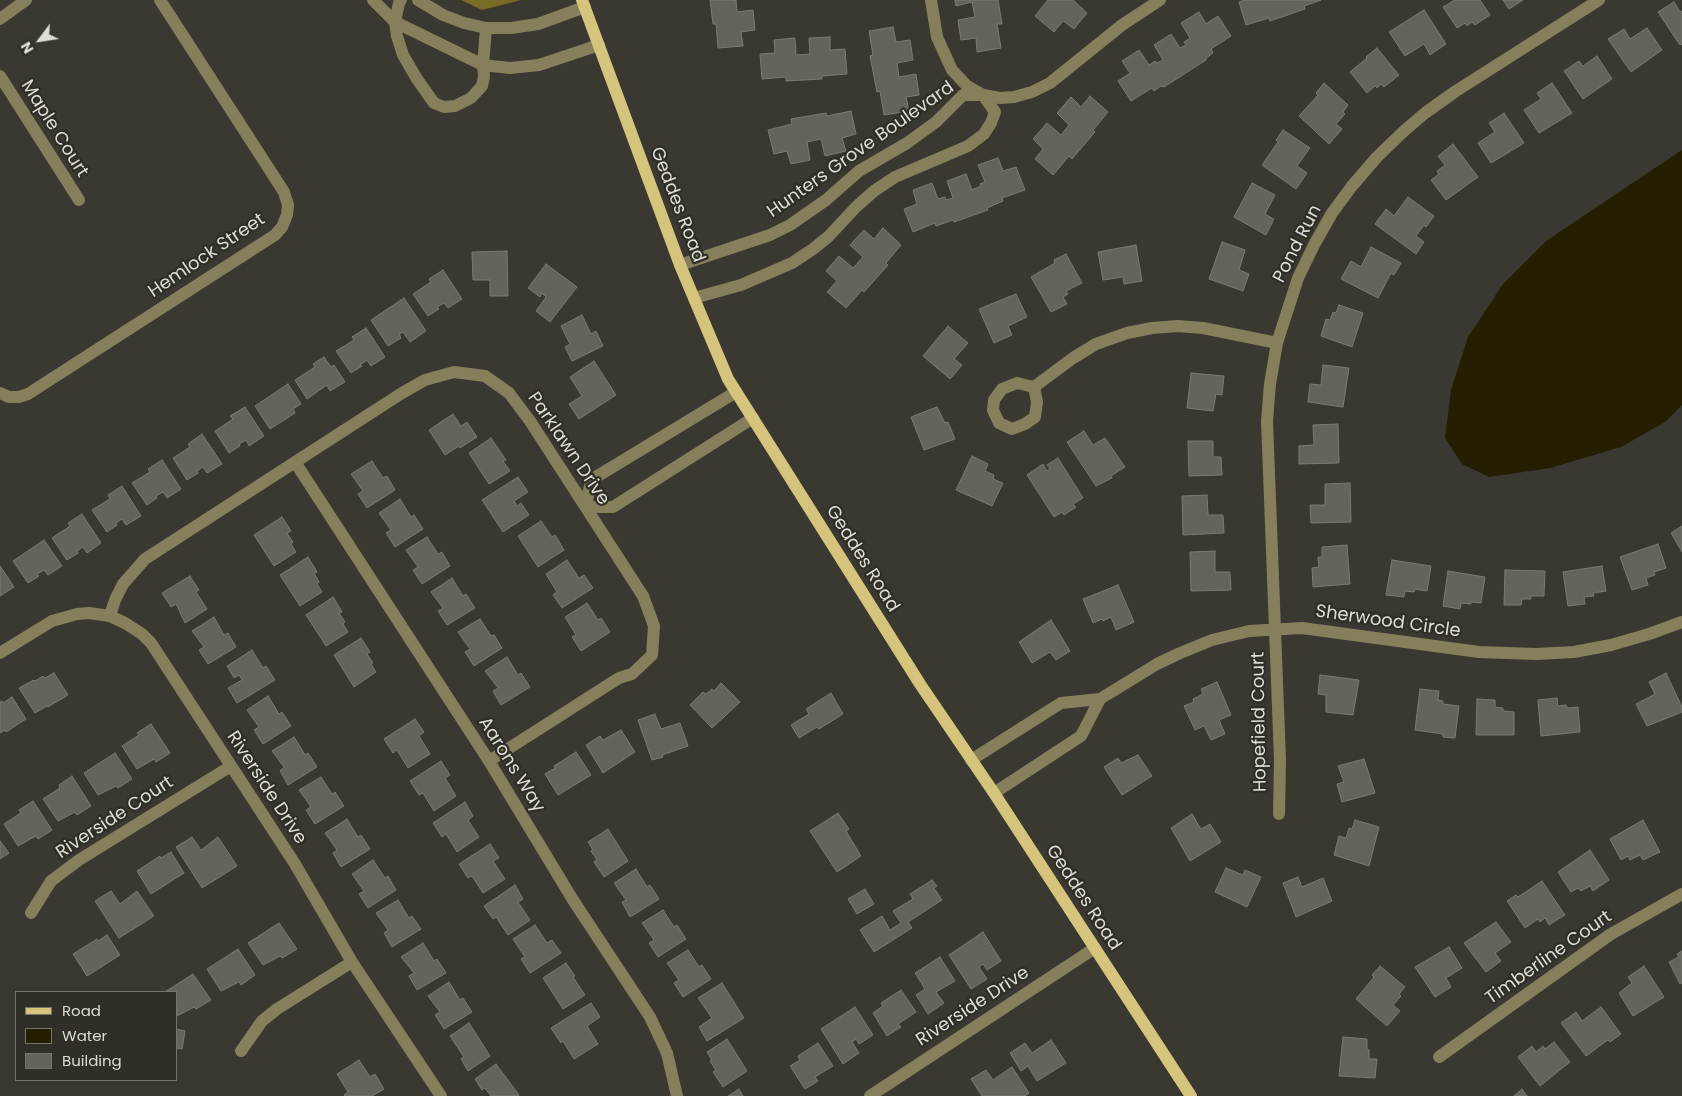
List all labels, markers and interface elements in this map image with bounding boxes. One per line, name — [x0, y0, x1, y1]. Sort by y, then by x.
north arrow — [15, 15, 65, 65]
text: N — [16, 38, 38, 57]
street label: Maple Court — [16, 76, 92, 182]
street label: Hunters Grove Boulevard — [763, 77, 959, 223]
street label: Geddes Road — [645, 144, 709, 266]
street label: Pond Run — [1269, 201, 1327, 287]
street label: Hemlock Street — [145, 209, 269, 303]
street label: Parklawn Drive — [522, 389, 614, 509]
street label: Geddes Road — [821, 502, 903, 616]
street label: Sherwood Circle — [1314, 601, 1462, 643]
street label: Hopefield Court — [1248, 652, 1272, 792]
street label: Aarons Way — [473, 713, 549, 817]
street label: Riverside Drive — [221, 727, 311, 849]
street label: Riverside Court — [52, 772, 178, 864]
street label: Geddes Road — [1041, 841, 1125, 955]
street label: Timberline Court — [1482, 906, 1616, 1010]
street label: Riverside Drive — [912, 962, 1034, 1052]
legend — [15, 991, 178, 1081]
text: Road — [62, 1000, 101, 1021]
text: Water — [62, 1025, 107, 1046]
text: Building — [62, 1050, 122, 1071]

